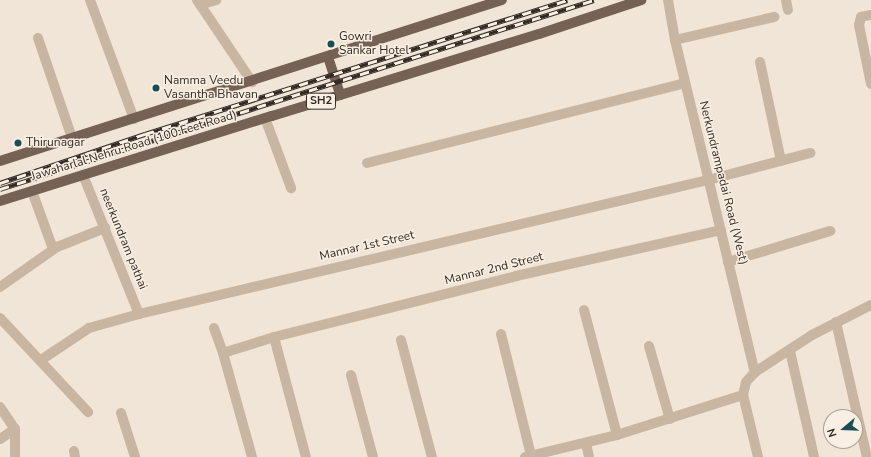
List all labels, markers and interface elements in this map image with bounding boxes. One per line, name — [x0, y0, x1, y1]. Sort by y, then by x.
place label: Gowri Sankar Hotel — [339, 30, 409, 58]
marker: Gowri Sankar Hotel — [326, 39, 336, 49]
place label: Namma Veedu Vasantha Bhavan — [164, 74, 258, 102]
marker: Namma Veedu Vasantha Bhavan — [151, 83, 161, 93]
road number: SH2 — [305, 92, 337, 110]
street label: Nerkundrampadai Road (West) — [696, 100, 750, 266]
street label: Jawaharlal Nehru Road (100 Feet Road) — [29, 108, 239, 184]
place label: Thirunagar — [26, 136, 85, 150]
marker: Thirunagar — [13, 138, 23, 148]
street label: neerkundram pathai — [96, 186, 150, 292]
street label: Mannar 1st Street — [318, 228, 416, 264]
street label: Mannar 2nd Street — [443, 250, 545, 288]
north arrow — [823, 409, 863, 449]
text: N — [824, 426, 841, 439]

